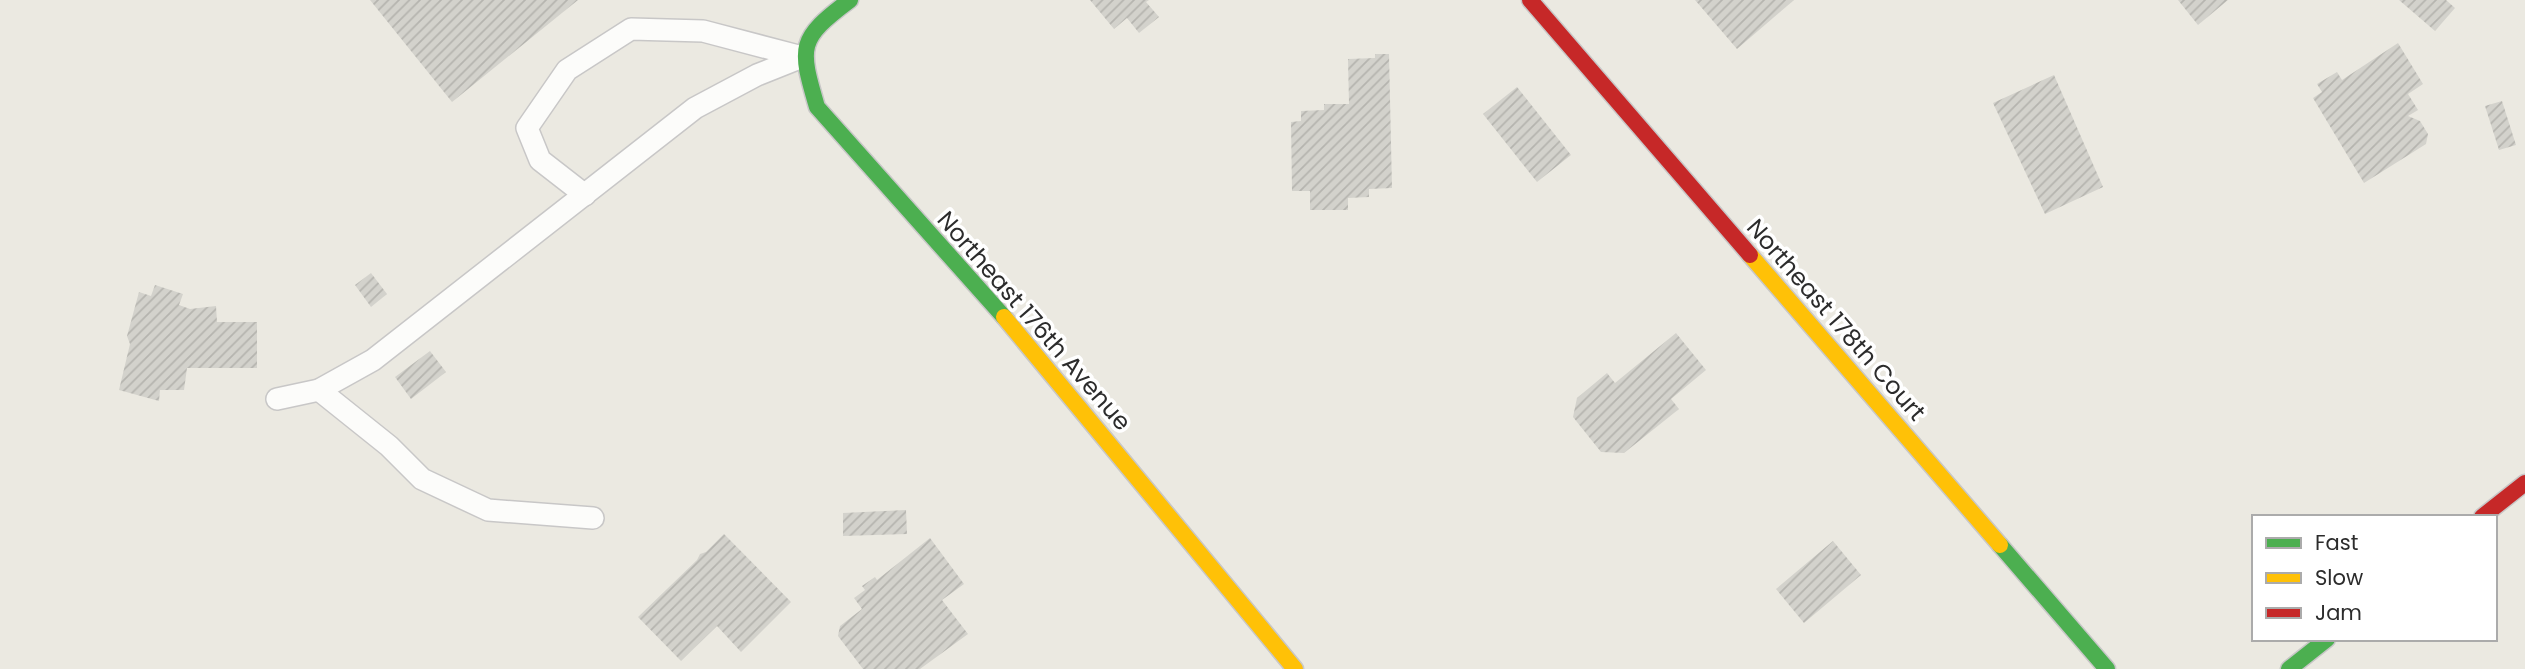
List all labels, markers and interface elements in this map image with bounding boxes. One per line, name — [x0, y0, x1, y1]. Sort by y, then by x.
street label: Northeast 176th Avenue — [930, 204, 1139, 437]
street label: Northeast 178th Court — [1739, 212, 1933, 428]
legend — [2252, 515, 2497, 641]
text: Fast — [2315, 528, 2358, 557]
text: Slow — [2315, 563, 2363, 592]
text: Jam — [2315, 598, 2362, 627]

